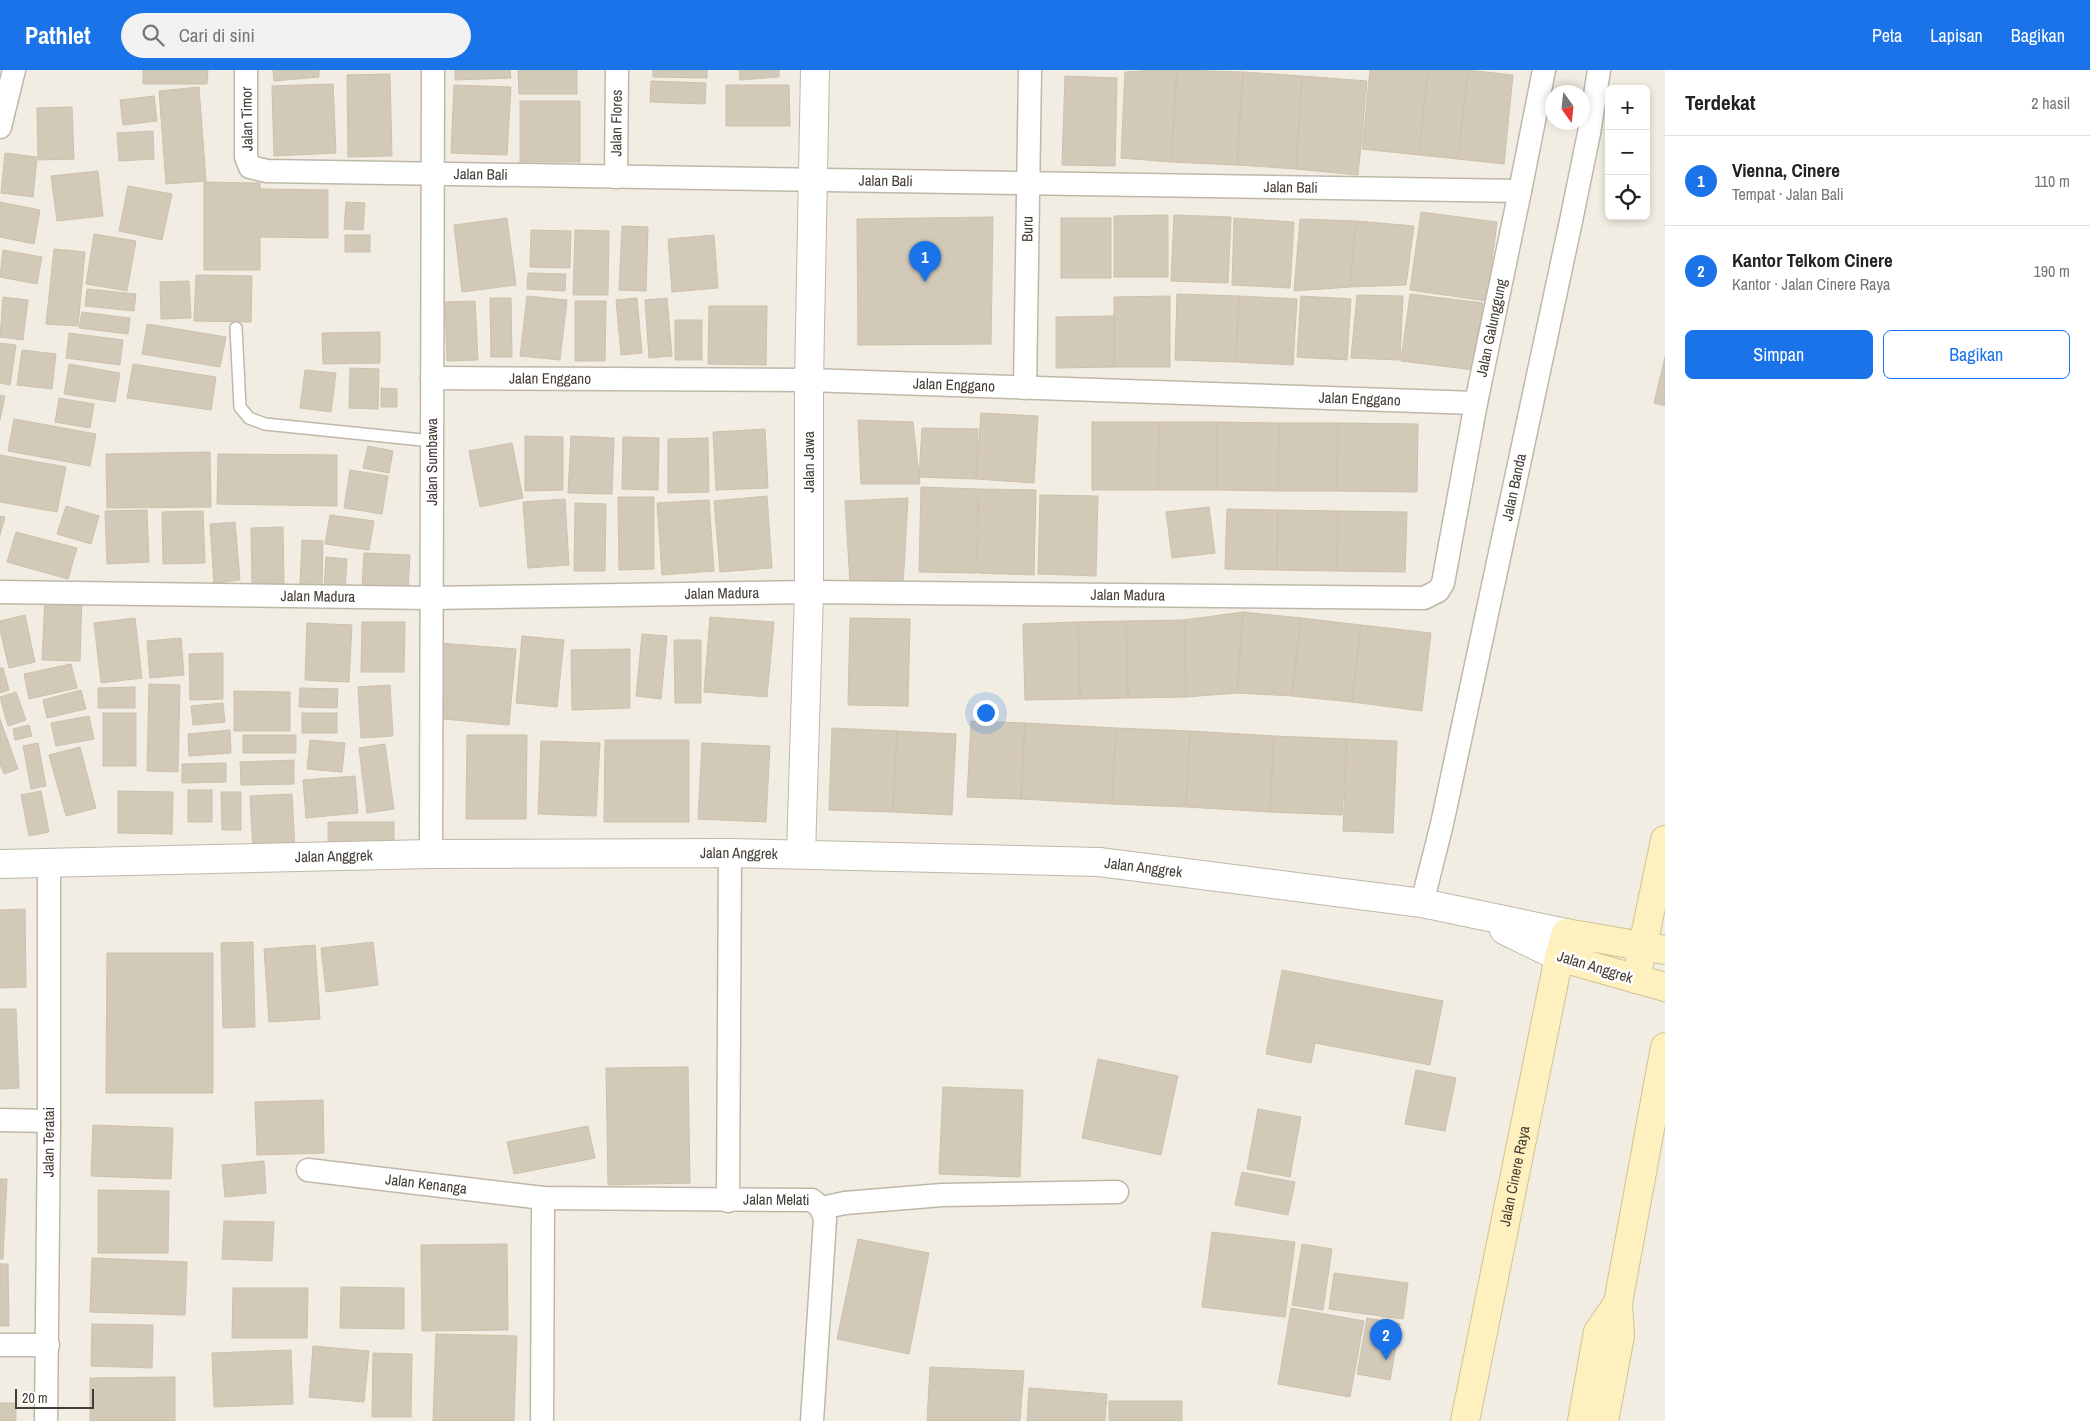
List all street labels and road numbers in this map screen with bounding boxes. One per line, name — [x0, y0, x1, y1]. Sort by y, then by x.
street label: Jalan Timor — [235, 87, 258, 151]
street label: Jalan Flores — [605, 89, 627, 157]
street label: Jalan Bali — [454, 163, 508, 185]
street label: Jalan Bali — [858, 169, 913, 191]
street label: Jalan Bali — [1263, 176, 1318, 198]
street label: Buru — [1016, 216, 1038, 242]
street label: Jalan Galunggung — [1471, 277, 1512, 379]
street label: Jalan Enggano — [509, 367, 591, 389]
street label: Jalan Enggano — [913, 373, 995, 396]
street label: Jalan Enggano — [1318, 387, 1401, 410]
street label: Jalan Sumbawa — [421, 418, 442, 506]
street label: Jalan Jawa — [798, 431, 819, 493]
street label: Jalan Banda — [1496, 451, 1531, 523]
street label: Jalan Madura — [684, 582, 760, 604]
street label: Jalan Madura — [1091, 584, 1165, 605]
street label: Jalan Madura — [281, 585, 356, 607]
street label: Jalan Anggrek — [700, 842, 779, 864]
street label: Jalan Anggrek — [295, 844, 374, 867]
street label: Jalan Anggrek — [1103, 852, 1184, 883]
street label: Jalan Anggrek — [1555, 945, 1636, 988]
street label: Jalan Teratai — [37, 1107, 59, 1177]
street label: Jalan Cinere Raya — [1494, 1124, 1535, 1228]
street label: Jalan Kenanga — [384, 1168, 468, 1199]
street label: Jalan Melati — [743, 1188, 810, 1210]

